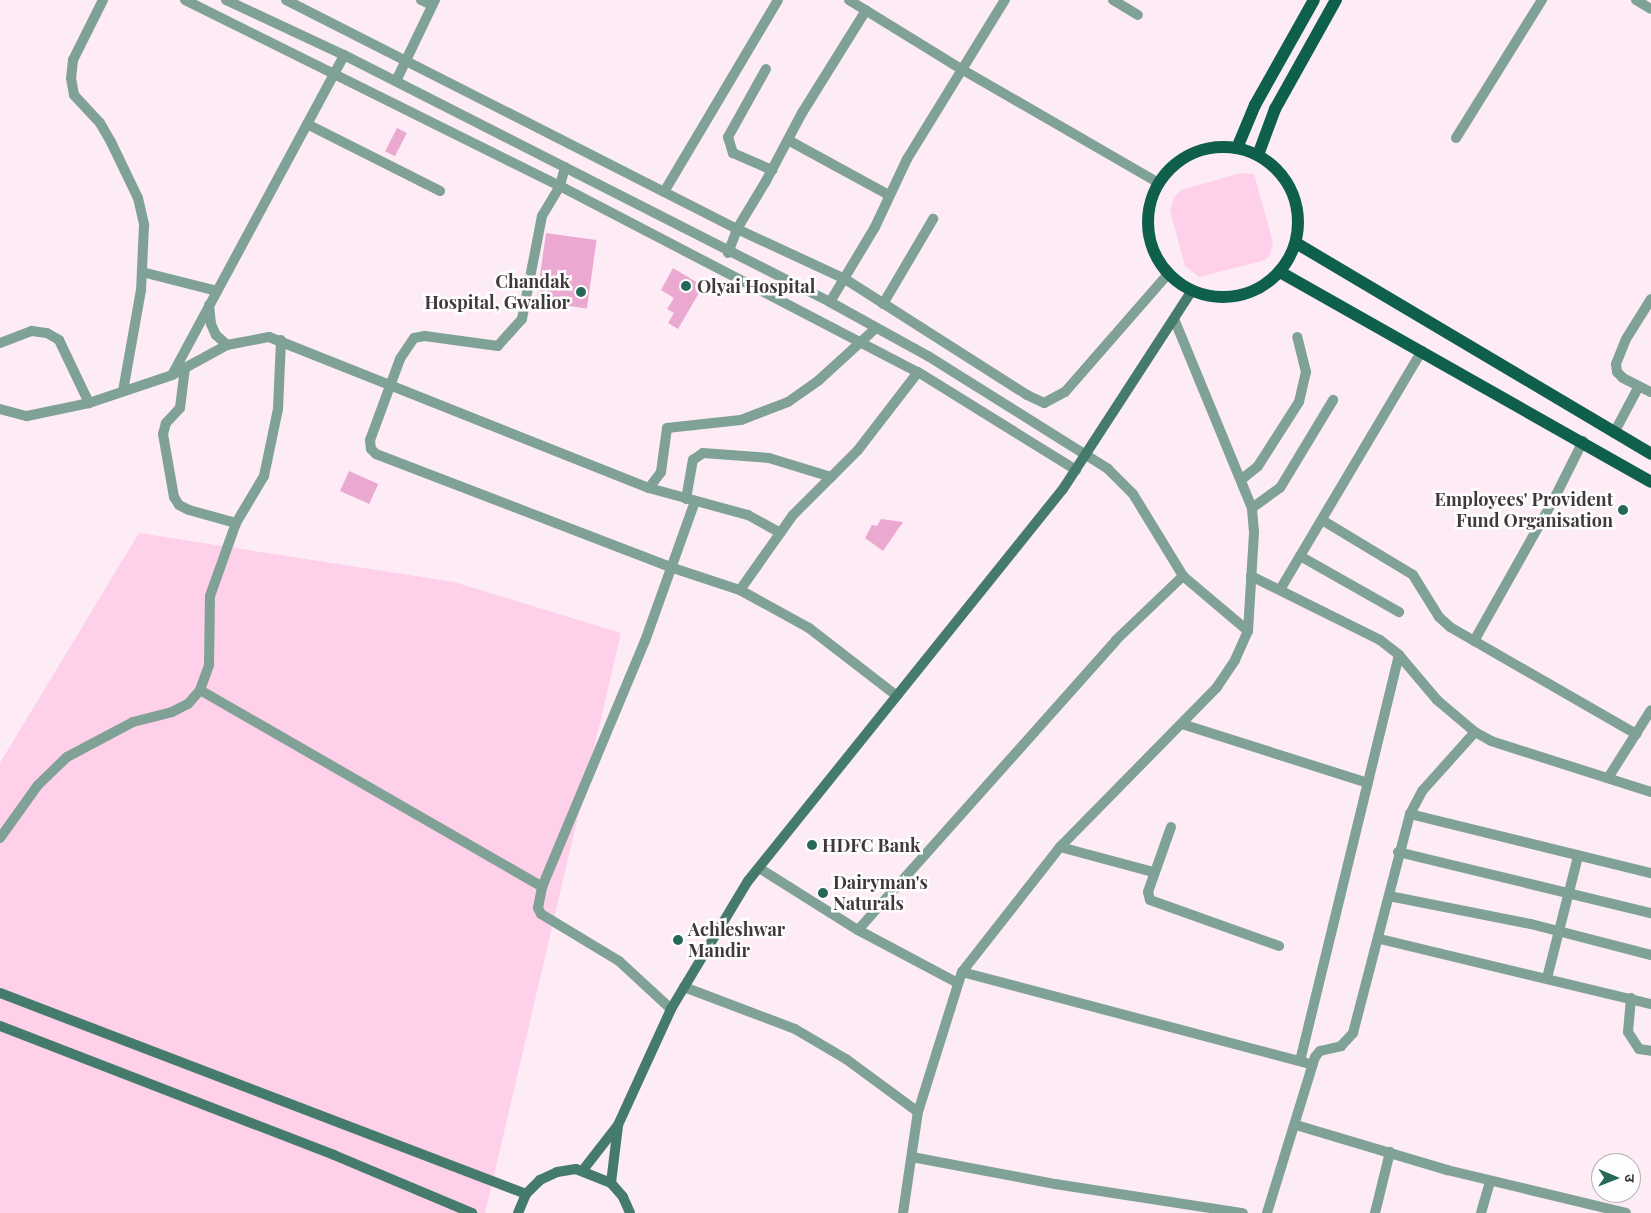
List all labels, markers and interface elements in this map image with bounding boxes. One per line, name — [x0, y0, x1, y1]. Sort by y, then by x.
place label: Chandak Hospital, Gwalior — [424, 271, 570, 314]
place label: Olyai Hospital — [697, 275, 815, 297]
marker: Olyai Hospital — [679, 279, 693, 293]
marker: Chandak Hospital, Gwalior — [574, 285, 588, 299]
place label: Employees' Provident Fund Organisation — [1434, 489, 1613, 532]
marker: Employees' Provident Fund Organisation — [1617, 504, 1629, 516]
place label: HDFC Bank — [822, 834, 921, 856]
marker: HDFC Bank — [806, 839, 818, 851]
place label: Dairyman's Naturals — [833, 872, 928, 914]
marker: Dairyman's Naturals — [817, 887, 829, 899]
place label: Achleshwar Mandir — [688, 919, 785, 962]
marker: Achleshwar Mandir — [672, 934, 684, 946]
north arrow — [1591, 1153, 1641, 1203]
text: उ — [1621, 1174, 1640, 1183]

